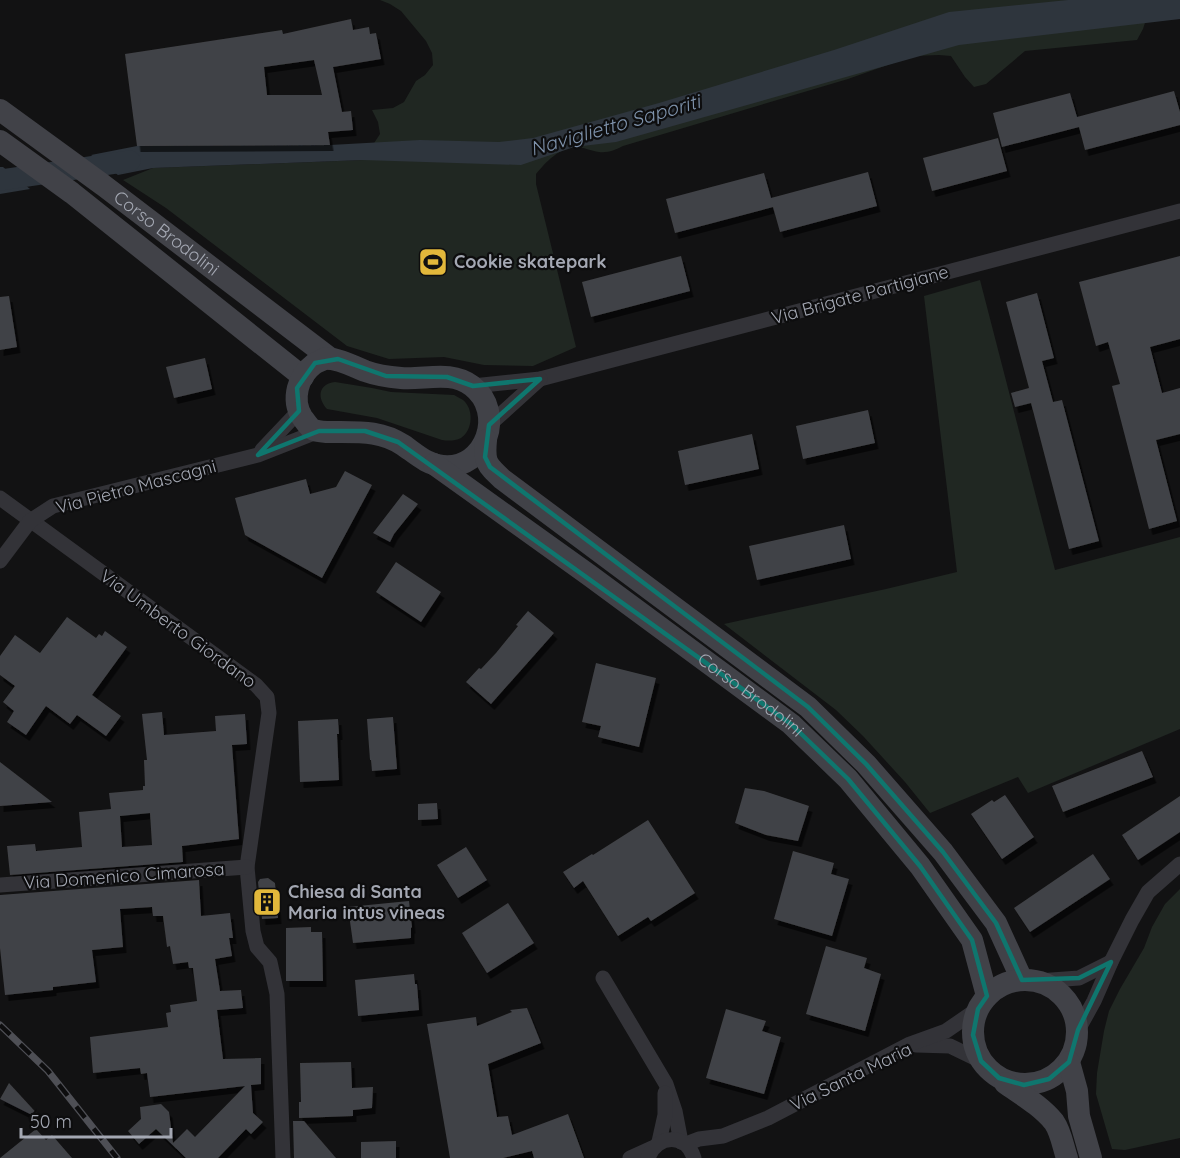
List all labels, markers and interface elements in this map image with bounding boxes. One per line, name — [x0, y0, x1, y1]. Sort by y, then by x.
water label: Naviglietto Saporiti — [527, 88, 705, 161]
street label: Corso Brodolini — [109, 185, 224, 281]
sports icon: Cookie skatepark — [417, 246, 449, 278]
place label: Cookie skatepark — [454, 250, 607, 273]
street label: Via Brigate Partigiane — [769, 260, 951, 329]
street label: Via Pietro Mascagni — [53, 454, 218, 519]
street label: Via Umberto Giordano — [96, 564, 261, 693]
street label: Corso Brodolini — [693, 647, 809, 742]
street label: Via Domenico Cimarosa — [23, 857, 225, 894]
place label: Chiesa di Santa Maria intus vineas — [288, 880, 445, 924]
building icon: Chiesa di Santa Maria intus vineas — [251, 886, 283, 918]
street label: Via Santa Maria — [786, 1037, 915, 1116]
scale bar — [21, 1101, 171, 1139]
text: 50 m — [30, 1110, 72, 1133]

